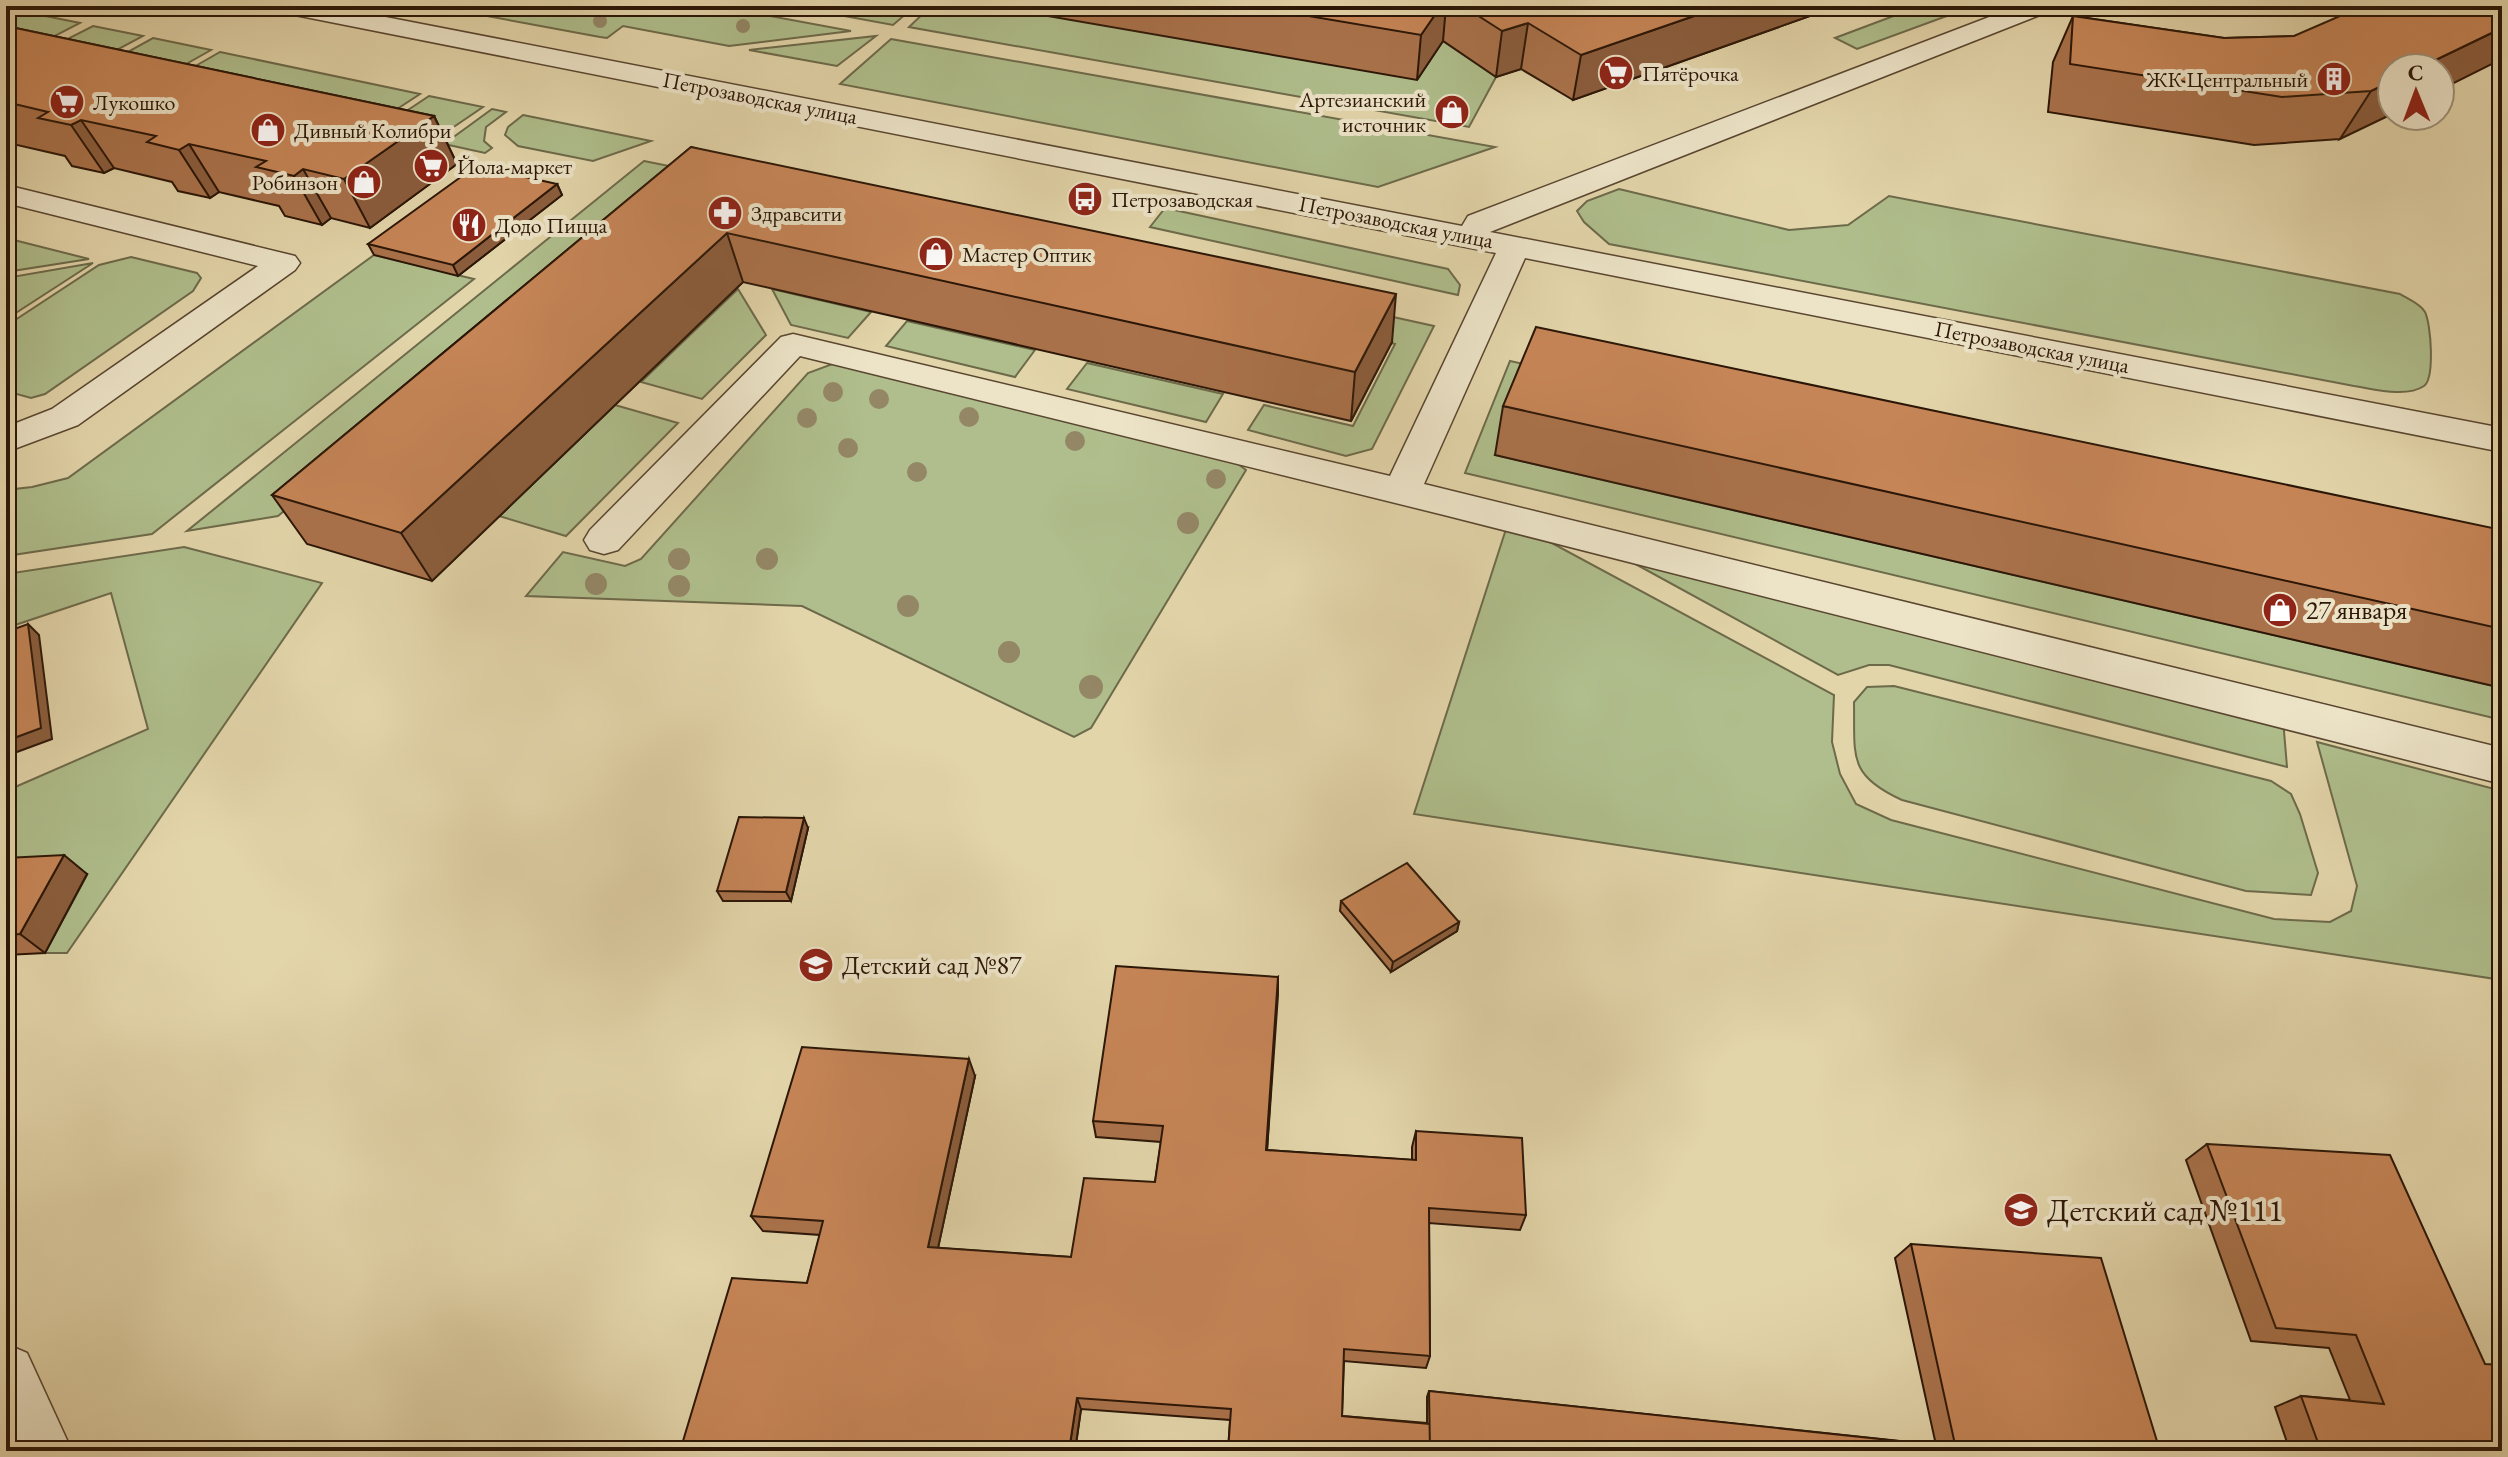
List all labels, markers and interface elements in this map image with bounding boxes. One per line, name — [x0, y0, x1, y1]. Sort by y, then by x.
north arrow — [2376, 52, 2456, 132]
supermarket icon: Пятёрочка — [1597, 54, 1635, 92]
text: С — [2408, 58, 2424, 87]
place label: Пятёрочка — [1642, 59, 1739, 88]
building icon: ЖК Центральный — [2315, 60, 2353, 98]
street label: Петрозаводская улица — [660, 65, 860, 131]
place label: ЖК Центральный — [2145, 65, 2308, 94]
supermarket icon: Лукошко — [48, 83, 86, 121]
place label: Артезианский источник — [1298, 85, 1426, 139]
place label: Лукошко — [93, 88, 176, 117]
shop icon: Артезианский источник — [1433, 93, 1471, 131]
shop icon: Дивный Колибри — [249, 111, 287, 149]
place label: Дивный Колибри — [294, 116, 452, 145]
supermarket icon: Йола-маркет — [412, 147, 450, 185]
place label: Йола-маркет — [457, 152, 572, 181]
shop icon: Робинзон — [345, 163, 383, 201]
place label: Робинзон — [252, 168, 338, 197]
bus stop icon: Петрозаводская — [1066, 180, 1104, 218]
place label: Петрозаводская — [1111, 185, 1253, 214]
street label: Петрозаводская улица — [1296, 189, 1496, 255]
pharmacy icon: Здравсити — [706, 194, 744, 232]
place label: Здравсити — [751, 199, 843, 228]
restaurant icon: Додо Пицца — [450, 206, 488, 244]
place label: Додо Пицца — [495, 211, 608, 240]
shop icon: Мастер Оптик — [917, 235, 955, 273]
place label: Мастер Оптик — [962, 240, 1092, 269]
street label: Петрозаводская улица — [1932, 314, 2132, 380]
shop icon: 27 января — [2261, 591, 2299, 629]
place label: 27 января — [2306, 593, 2407, 627]
school or university icon: Детский сад №87 — [797, 946, 835, 984]
place label: Детский сад №87 — [842, 948, 1022, 982]
place label: Детский сад №111 — [2047, 1189, 2283, 1231]
school or university icon: Детский сад №111 — [2002, 1191, 2040, 1229]

